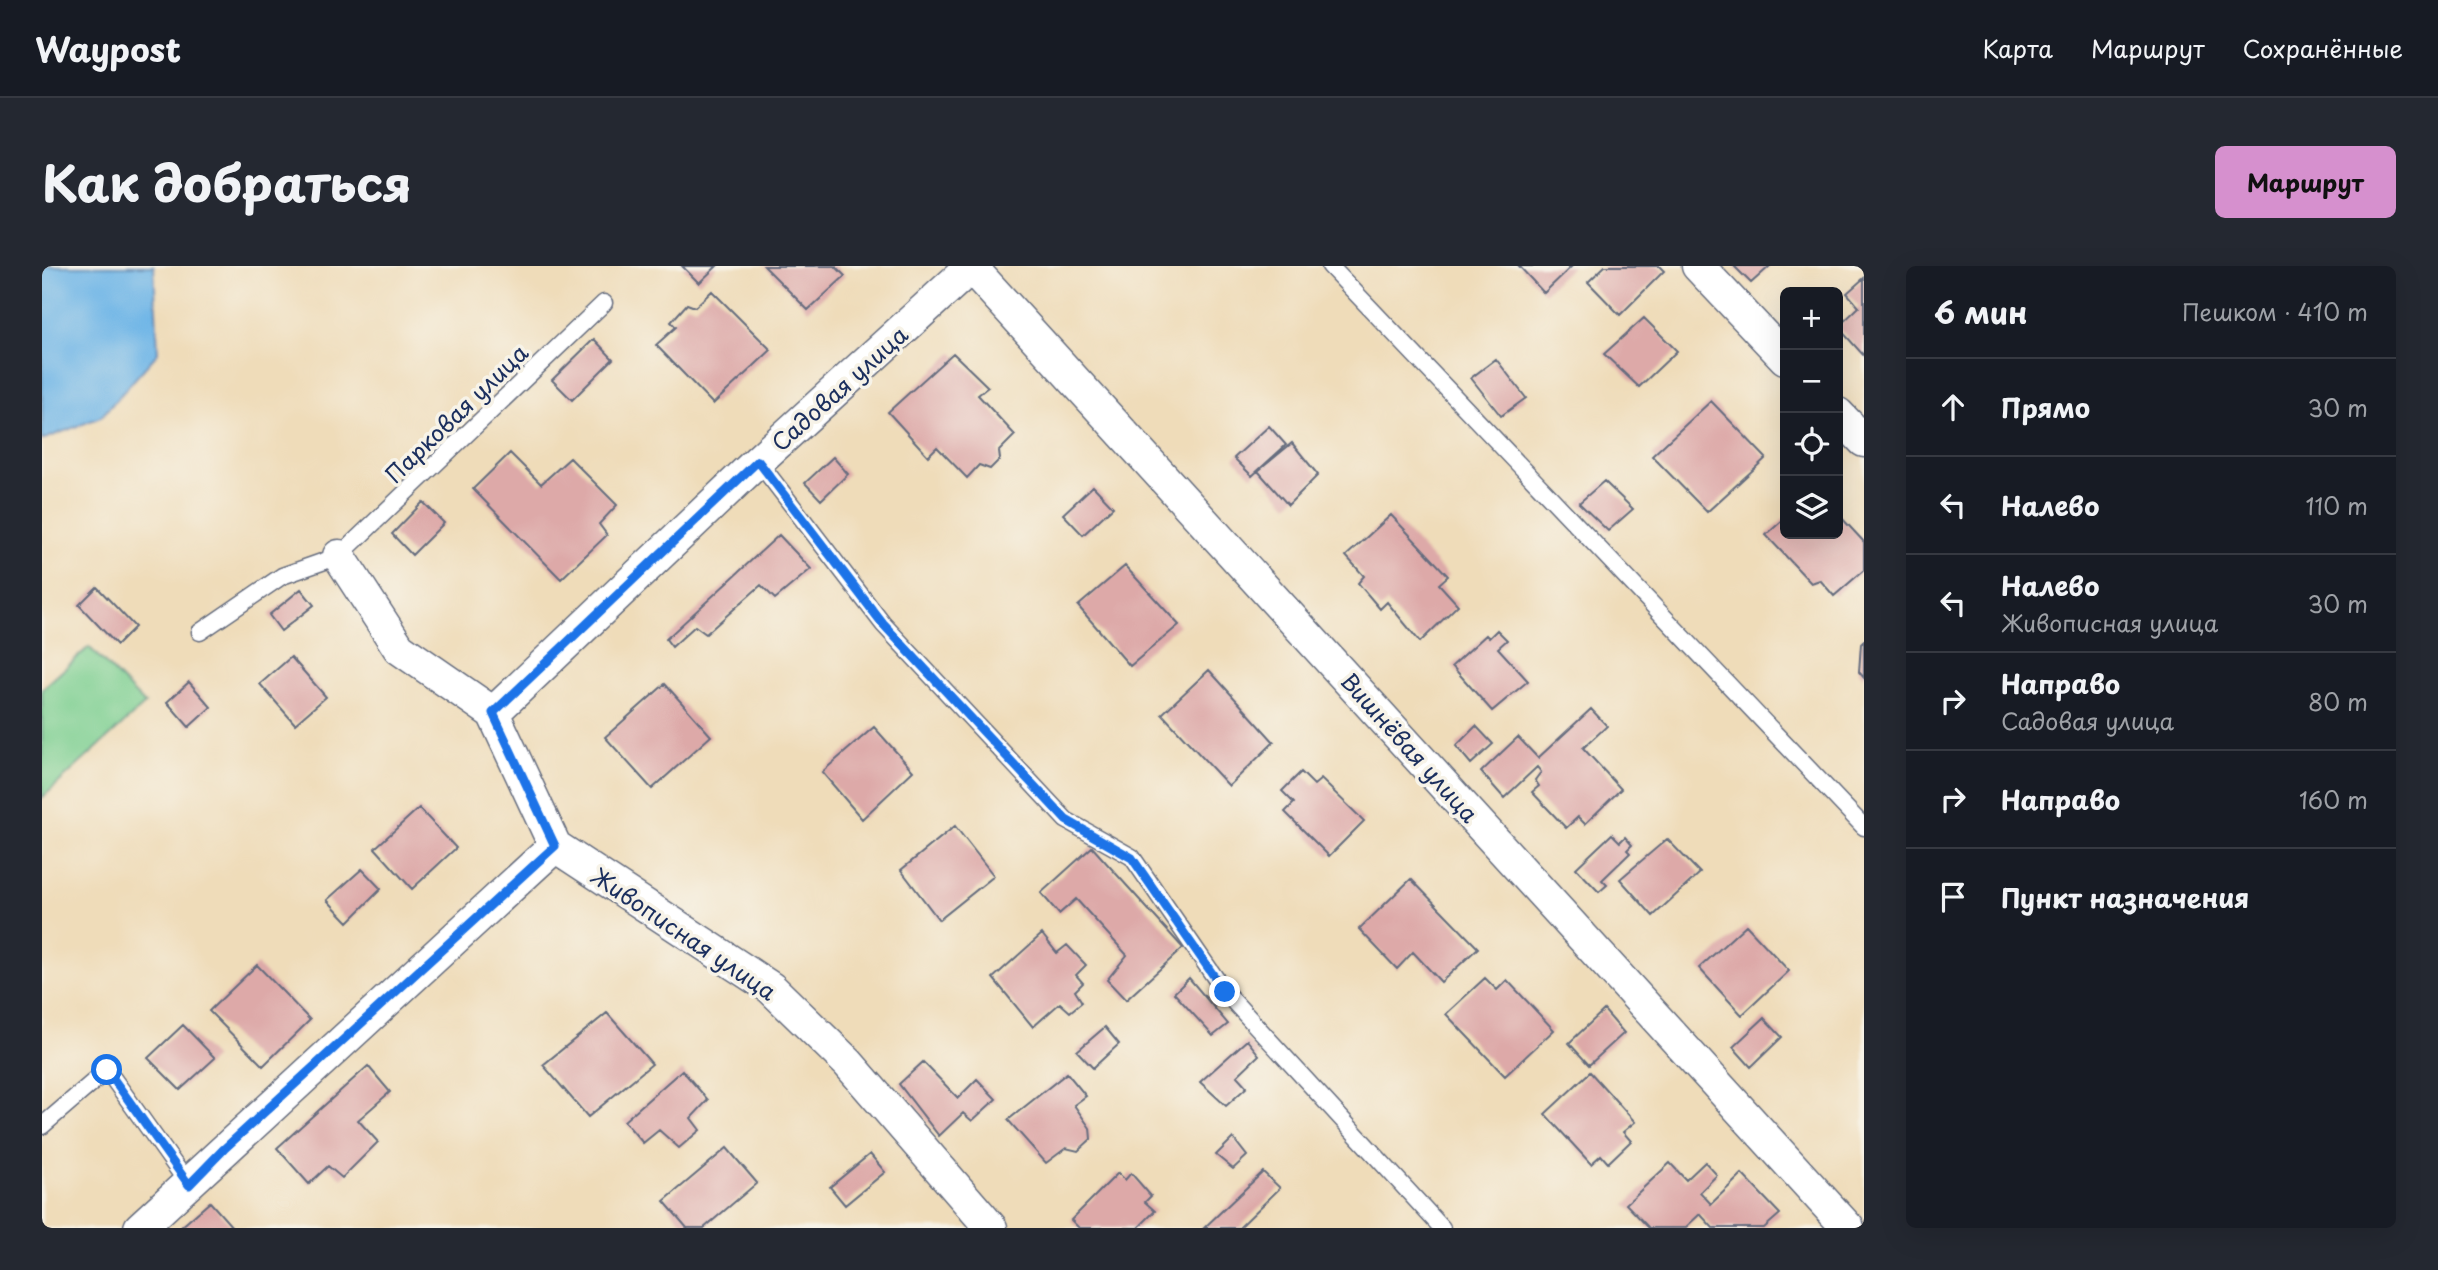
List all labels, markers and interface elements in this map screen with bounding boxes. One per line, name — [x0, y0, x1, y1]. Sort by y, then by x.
text: Waypost — [35, 23, 181, 73]
text: Карта — [1982, 30, 2053, 66]
text: Маршрут — [2091, 30, 2205, 66]
text: Сохранённые — [2243, 30, 2403, 66]
text: Как добраться — [42, 145, 412, 219]
button: Маршрут — [2215, 146, 2396, 218]
map controls — [1780, 287, 1843, 539]
button: + — [1780, 287, 1843, 350]
text: 6 мин — [1934, 289, 2028, 334]
text: Пешком · 410 m — [2182, 294, 2368, 329]
street label: Садовая улица — [763, 317, 915, 459]
street label: Парковая улица — [376, 335, 536, 491]
button: − — [1780, 350, 1843, 413]
icon: ahead — [1934, 388, 1972, 426]
text: Прямо — [2001, 388, 2090, 427]
text: 30 m — [2307, 390, 2368, 425]
button: locate — [1780, 413, 1843, 476]
button: layers — [1780, 476, 1843, 539]
icon: left — [1934, 486, 1972, 524]
text: Налево — [2001, 486, 2099, 525]
text: 110 m — [2306, 488, 2368, 523]
text: Налево — [2001, 566, 2099, 605]
icon: left — [1934, 584, 1972, 622]
text: 30 m — [2307, 586, 2368, 621]
text: Живописная улица — [2001, 605, 2218, 640]
street label: Вишнёвая улица — [1333, 664, 1487, 830]
text: Направо — [2001, 664, 2120, 703]
icon: right — [1934, 682, 1972, 720]
text: 80 m — [2308, 684, 2368, 719]
text: Садовая улица — [2001, 703, 2174, 738]
icon: right — [1934, 780, 1972, 818]
text: Направо — [2001, 780, 2120, 819]
text: 160 m — [2299, 782, 2368, 817]
street label: Живописная улица — [584, 858, 784, 1009]
icon: arrive — [1934, 878, 1972, 916]
text: Пункт назначения — [2001, 878, 2249, 917]
route end — [1209, 976, 1240, 1007]
route start — [91, 1054, 122, 1085]

